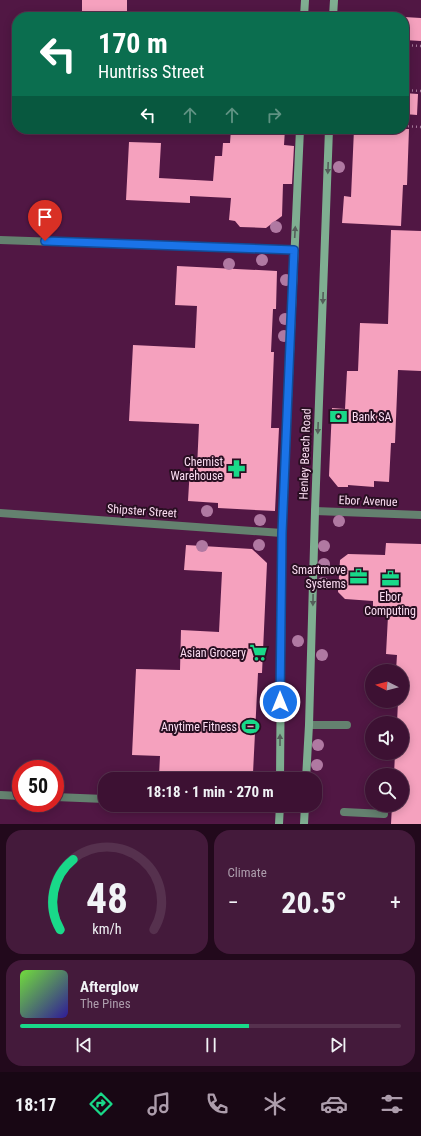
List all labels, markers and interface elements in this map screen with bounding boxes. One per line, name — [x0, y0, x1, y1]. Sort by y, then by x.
text: 170 m — [98, 27, 168, 60]
icon: left — [32, 28, 84, 80]
text: Huntriss Street — [98, 61, 204, 82]
icon: left — [137, 104, 159, 126]
icon: ahead — [179, 104, 201, 126]
icon: ahead — [221, 104, 243, 126]
icon: right — [263, 104, 285, 126]
one-way arrow — [324, 162, 331, 174]
pin — [28, 200, 62, 241]
icon: arrive — [34, 206, 56, 228]
one-way arrow — [292, 225, 298, 238]
one-way arrow — [320, 292, 326, 305]
bank icon: Bank SA — [329, 407, 349, 427]
street label: Henley Beach Road — [296, 408, 314, 500]
place label: Bank SA — [352, 410, 391, 424]
one-way arrow — [315, 422, 321, 435]
place label: Chemist Warehouse — [170, 455, 223, 483]
pharmacy icon: Chemist Warehouse — [226, 459, 246, 479]
street label: Ebor Avenue — [338, 493, 398, 509]
street label: Shipster Street — [107, 502, 178, 520]
place label: Smartmove Systems — [292, 563, 346, 591]
office icon: Smartmove Systems — [349, 567, 369, 587]
office icon: Ebor Computing — [380, 568, 400, 588]
place label: Ebor Computing — [364, 590, 416, 618]
one-way arrow — [309, 594, 316, 606]
supermarket icon: Asian Grocery — [249, 643, 269, 663]
place label: Asian Grocery — [180, 646, 246, 660]
north arrow — [365, 664, 409, 708]
map controls — [365, 664, 409, 812]
position arrow — [259, 681, 301, 723]
button: sound — [365, 716, 409, 760]
sports icon: Anytime Fitness — [240, 717, 260, 737]
place label: Anytime Fitness — [161, 720, 237, 734]
one-way arrow — [277, 733, 283, 746]
speed limit sign: 50 — [12, 760, 64, 812]
button: search — [365, 768, 409, 812]
text: 18:18 · 1 min · 270 m — [146, 783, 274, 801]
text: Climate — [228, 865, 267, 880]
text: 48 — [86, 874, 128, 923]
text: 20.5° — [281, 885, 347, 920]
text: − — [228, 890, 239, 915]
text: + — [390, 890, 401, 915]
text: km/h — [92, 921, 121, 937]
text: Afterglow — [80, 978, 139, 996]
text: The Pines — [80, 996, 131, 1011]
icon: previous — [73, 1034, 95, 1056]
icon: pause — [200, 1034, 222, 1056]
icon: next — [327, 1034, 349, 1056]
icon: directions — [87, 1090, 115, 1118]
icon: music — [145, 1090, 173, 1118]
icon: phone — [203, 1090, 231, 1118]
icon: climate — [261, 1090, 289, 1118]
icon: car — [320, 1090, 348, 1118]
icon: filters — [378, 1090, 406, 1118]
text: 18:17 — [15, 1094, 56, 1115]

